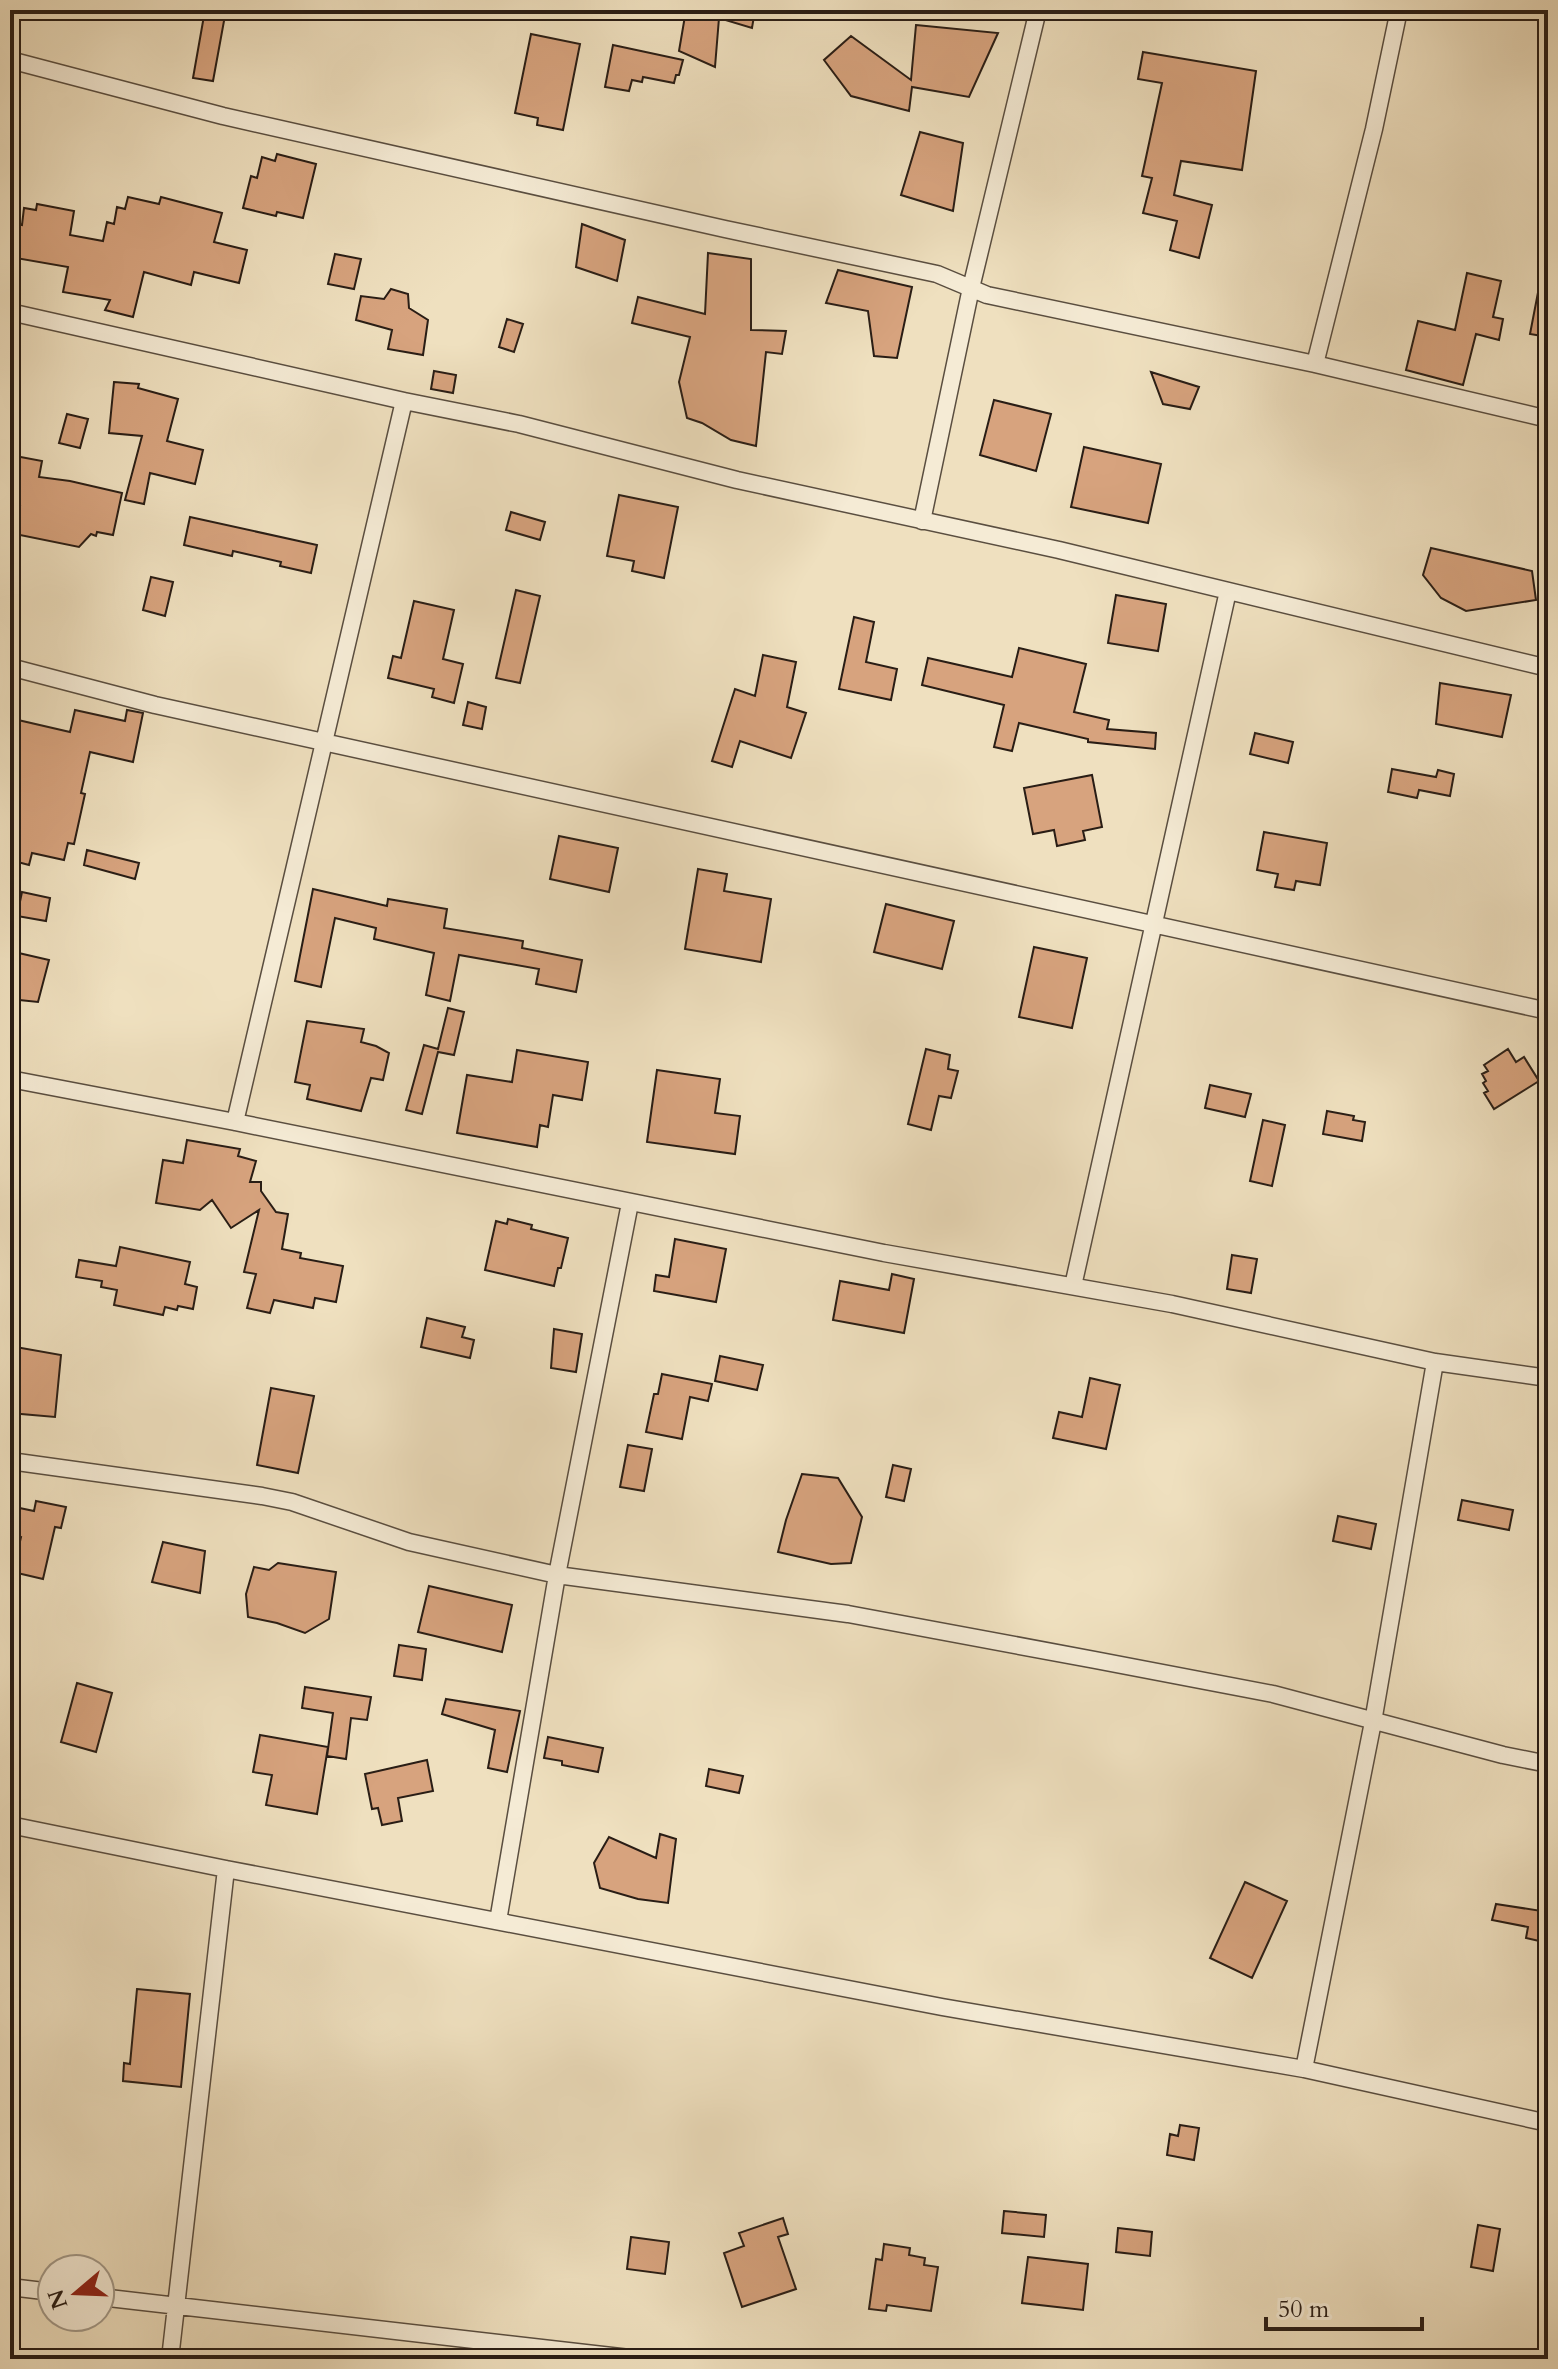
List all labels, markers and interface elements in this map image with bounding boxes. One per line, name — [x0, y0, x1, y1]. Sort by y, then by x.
north arrow — [36, 2253, 116, 2333]
scale bar — [1266, 2281, 1422, 2331]
text: N — [41, 2285, 75, 2313]
text: 50 m — [1278, 2293, 1330, 2326]

